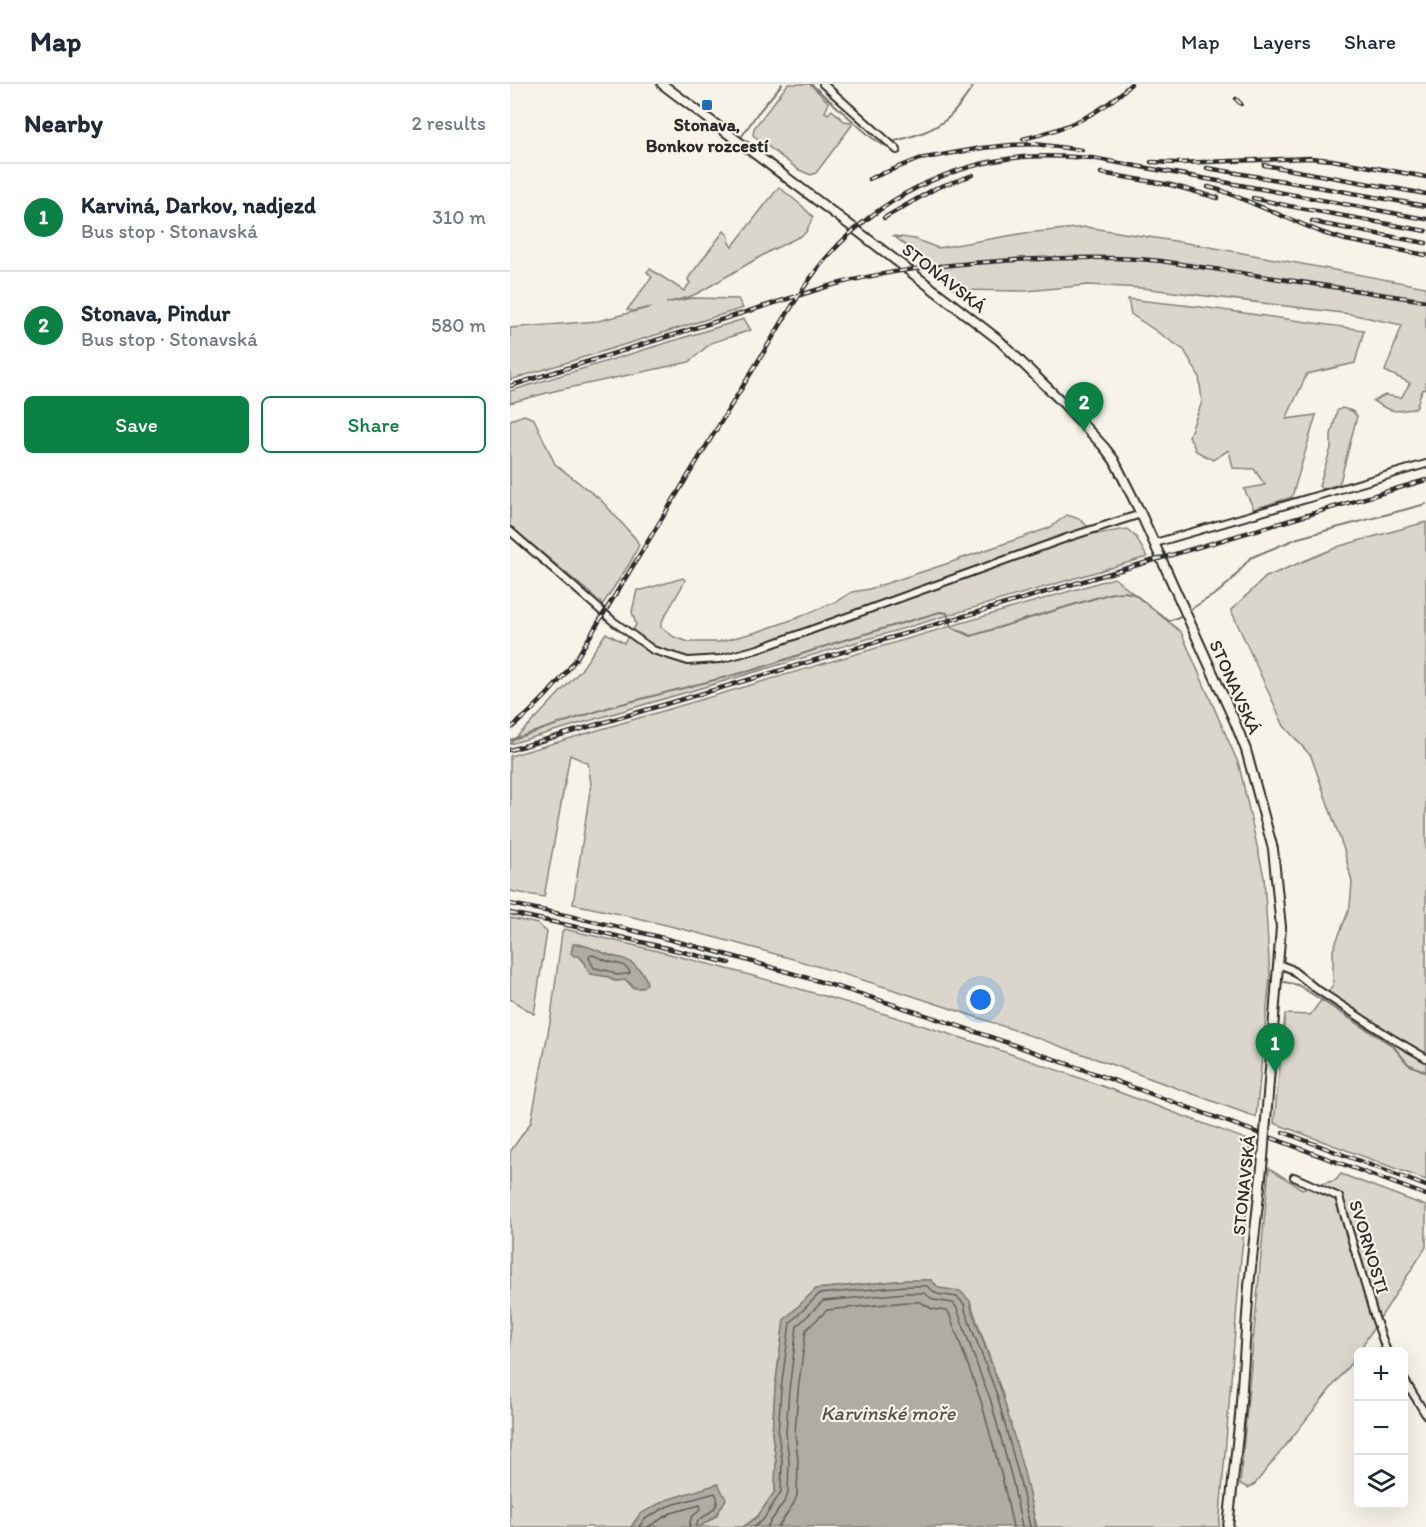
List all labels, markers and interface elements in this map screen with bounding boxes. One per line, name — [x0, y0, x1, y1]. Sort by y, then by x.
text: Map — [30, 24, 81, 58]
text: Map — [1181, 29, 1220, 54]
text: Layers — [1253, 29, 1311, 54]
text: Share — [1344, 29, 1396, 54]
marker: Stonava, Bonkov rozcestí — [700, 98, 714, 112]
text: Nearby — [24, 107, 103, 139]
text: 2 results — [412, 111, 486, 135]
place label: Stonava, Bonkov rozcestí — [646, 114, 769, 157]
text: Karviná, Darkov, nadjezd — [81, 192, 316, 219]
text: 1 — [39, 205, 48, 229]
text: 310 m — [432, 205, 486, 229]
text: Bus stop · Stonavská — [81, 219, 258, 243]
street label: STONAVSKÁ — [898, 238, 991, 318]
text: Stonava, Pindur — [81, 300, 230, 327]
text: 2 — [38, 313, 49, 337]
text: 580 m — [431, 313, 486, 337]
text: Bus stop · Stonavská — [81, 327, 258, 351]
pin: 2 — [1064, 382, 1104, 432]
button: Save — [24, 396, 249, 453]
button: Share — [261, 396, 486, 453]
street label: STONAVSKÁ — [1204, 637, 1266, 738]
your location — [966, 985, 995, 1014]
pin: 1 — [1256, 1024, 1294, 1073]
street label: STONAVSKÁ — [1228, 1133, 1260, 1236]
street label: SVORNOSTI — [1344, 1197, 1394, 1297]
map controls — [1354, 1347, 1408, 1509]
button: + — [1354, 1347, 1408, 1401]
water label: Karvinské moře — [821, 1401, 957, 1425]
button: − — [1354, 1401, 1408, 1455]
button: layers — [1354, 1455, 1408, 1509]

